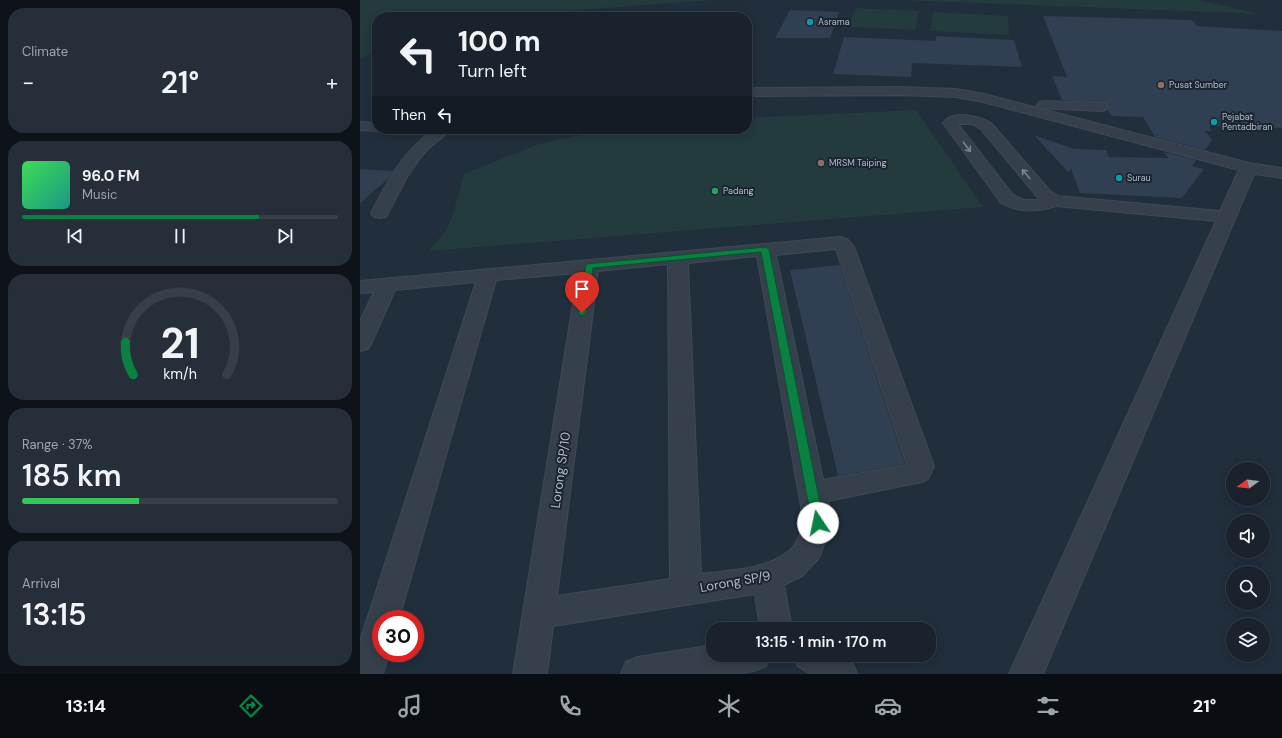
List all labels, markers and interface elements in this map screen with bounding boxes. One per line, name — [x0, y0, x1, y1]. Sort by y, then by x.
place label: Asrama — [818, 16, 850, 28]
marker: Asrama — [805, 17, 815, 27]
text: 100 m — [458, 23, 541, 60]
icon: left — [392, 28, 444, 80]
text: Climate — [22, 43, 68, 60]
text: Turn left — [458, 59, 527, 83]
text: 21° — [161, 63, 199, 102]
text: − — [22, 68, 34, 97]
text: + — [326, 68, 338, 97]
place label: Pusat Sumber — [1169, 79, 1228, 91]
marker: Pusat Sumber — [1156, 80, 1166, 90]
icon: left — [434, 104, 456, 126]
text: Then — [392, 105, 426, 125]
place label: Pejabat Pentadbiran — [1222, 111, 1273, 133]
marker: Pejabat Pentadbiran — [1209, 117, 1219, 127]
one-way arrow — [962, 141, 971, 152]
place label: MRSM Taiping — [829, 157, 887, 169]
marker: MRSM Taiping — [816, 158, 826, 168]
text: 96.0 FM — [82, 166, 139, 186]
one-way arrow — [1022, 169, 1031, 179]
place label: Surau — [1127, 172, 1151, 184]
marker: Surau — [1114, 173, 1124, 183]
place label: Padang — [723, 185, 754, 197]
text: Music — [82, 186, 117, 203]
marker: Padang — [710, 186, 720, 196]
icon: previous — [64, 225, 86, 247]
icon: pause — [169, 225, 191, 247]
icon: next — [274, 225, 296, 247]
pin — [565, 272, 599, 313]
icon: arrive — [571, 278, 593, 300]
text: 21 — [160, 317, 200, 371]
text: km/h — [163, 365, 197, 383]
street label: Lorong SP/10 — [547, 431, 574, 509]
text: Range · 37% — [22, 436, 93, 453]
text: 185 km — [22, 456, 122, 495]
north arrow — [1226, 462, 1270, 506]
map controls — [1226, 462, 1270, 662]
position arrow — [797, 502, 839, 544]
button: sound — [1226, 514, 1270, 558]
button: search — [1226, 566, 1270, 610]
street label: Lorong SP/9 — [698, 567, 772, 596]
text: Arrival — [22, 575, 60, 592]
text: 13:15 — [22, 595, 87, 634]
speed limit sign: 30 — [372, 610, 424, 662]
button: layers — [1226, 618, 1270, 662]
text: 13:15 · 1 min · 170 m — [756, 632, 886, 652]
icon: directions — [237, 692, 265, 720]
icon: music — [396, 692, 424, 720]
icon: phone — [556, 692, 584, 720]
icon: climate — [715, 692, 743, 720]
icon: car — [874, 692, 902, 720]
icon: filters — [1034, 692, 1062, 720]
text: 13:14 — [66, 694, 106, 718]
text: 21° — [1193, 694, 1216, 718]

